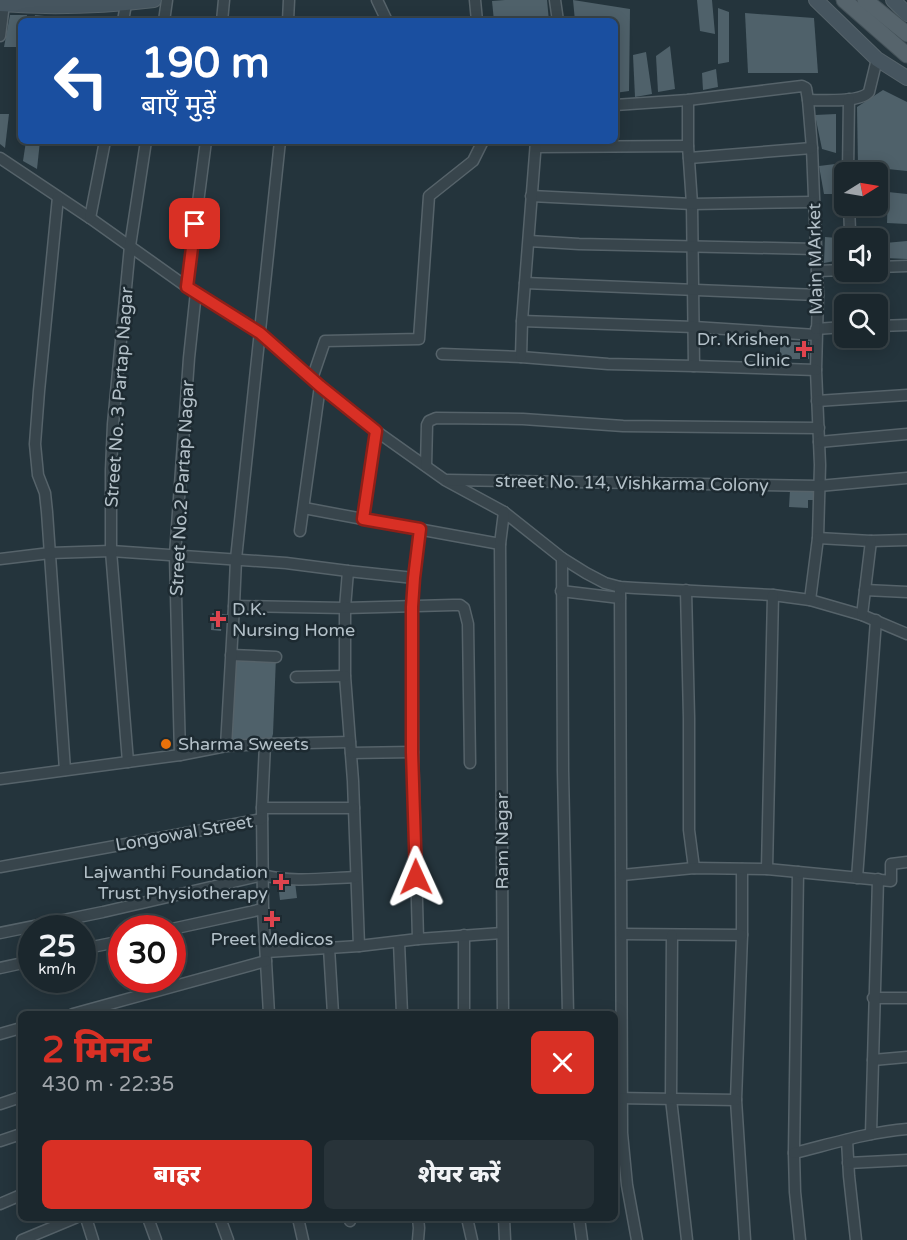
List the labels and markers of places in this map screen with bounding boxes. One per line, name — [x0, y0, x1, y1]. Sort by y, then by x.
pin — [169, 198, 220, 249]
place label: Dr. Krishen Clinic — [697, 328, 790, 371]
marker: Dr. Krishen Clinic — [795, 340, 813, 358]
place label: D.K. Nursing Home — [232, 598, 355, 641]
marker: D.K. Nursing Home — [209, 610, 227, 628]
place label: Sharma Sweets — [178, 733, 309, 755]
marker: Sharma Sweets — [159, 737, 173, 751]
place label: Lajwanthi Foundation Trust Physiotherapy — [83, 861, 268, 904]
marker: Lajwanthi Foundation Trust Physiotherapy — [272, 873, 290, 891]
marker: Preet Medicos — [265, 912, 279, 926]
place label: Preet Medicos — [211, 928, 333, 950]

